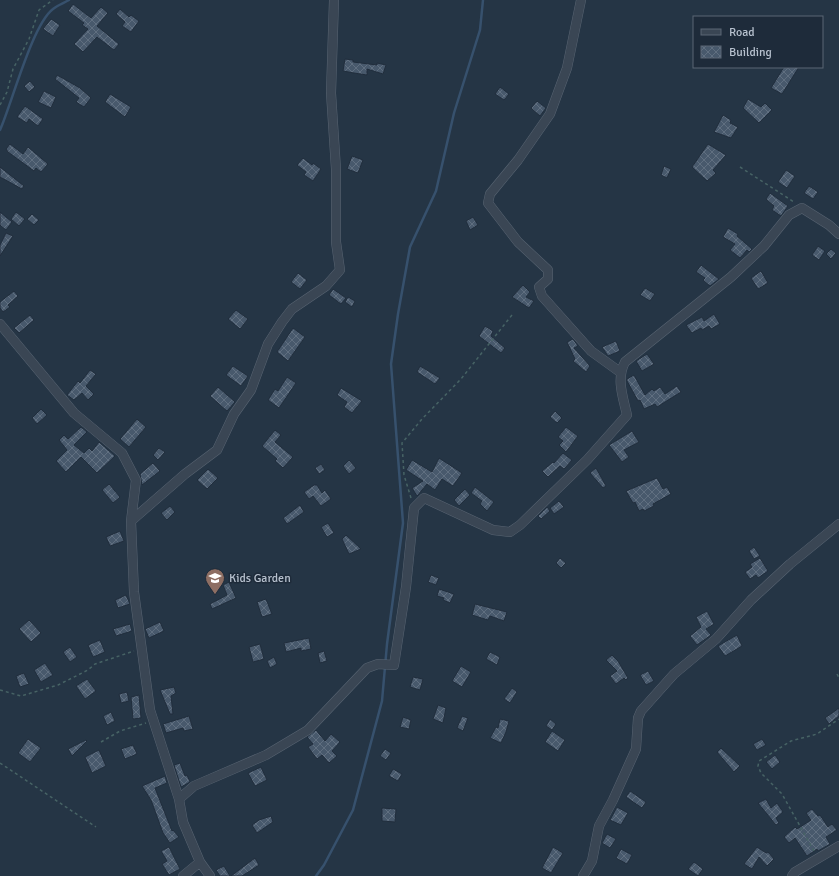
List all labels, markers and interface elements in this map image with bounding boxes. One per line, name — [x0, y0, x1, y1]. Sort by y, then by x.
legend — [693, 16, 823, 68]
text: Road — [729, 25, 755, 40]
text: Building — [729, 45, 772, 60]
school or university icon: Kids Garden — [204, 567, 226, 595]
place label: Kids Garden — [229, 571, 291, 586]

